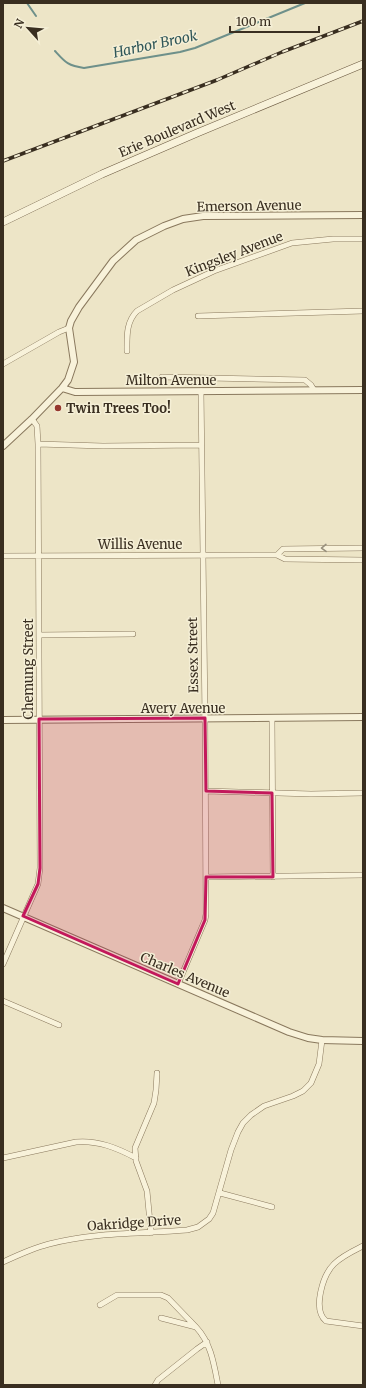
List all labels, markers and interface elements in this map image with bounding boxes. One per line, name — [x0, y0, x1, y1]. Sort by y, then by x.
north arrow — [8, 8, 48, 48]
scale bar — [230, 8, 319, 34]
text: 100 m — [236, 14, 271, 29]
text: N — [11, 16, 27, 31]
water label: Harbor Brook — [110, 26, 199, 62]
street label: Erie Boulevard West — [116, 97, 238, 161]
street label: Emerson Avenue — [196, 197, 302, 215]
street label: Kingsley Avenue — [183, 227, 285, 280]
street label: Milton Avenue — [126, 372, 217, 389]
place label: Twin Trees Too! — [66, 400, 171, 417]
marker: Twin Trees Too! — [53, 403, 63, 413]
street label: Willis Avenue — [97, 536, 182, 553]
one-way arrow — [321, 544, 327, 552]
street label: Essex Street — [184, 617, 202, 693]
street label: Chemung Street — [20, 618, 37, 720]
street label: Avery Avenue — [140, 700, 226, 717]
street label: Charles Avenue — [138, 949, 232, 1002]
street label: Oakridge Drive — [87, 1211, 182, 1235]

